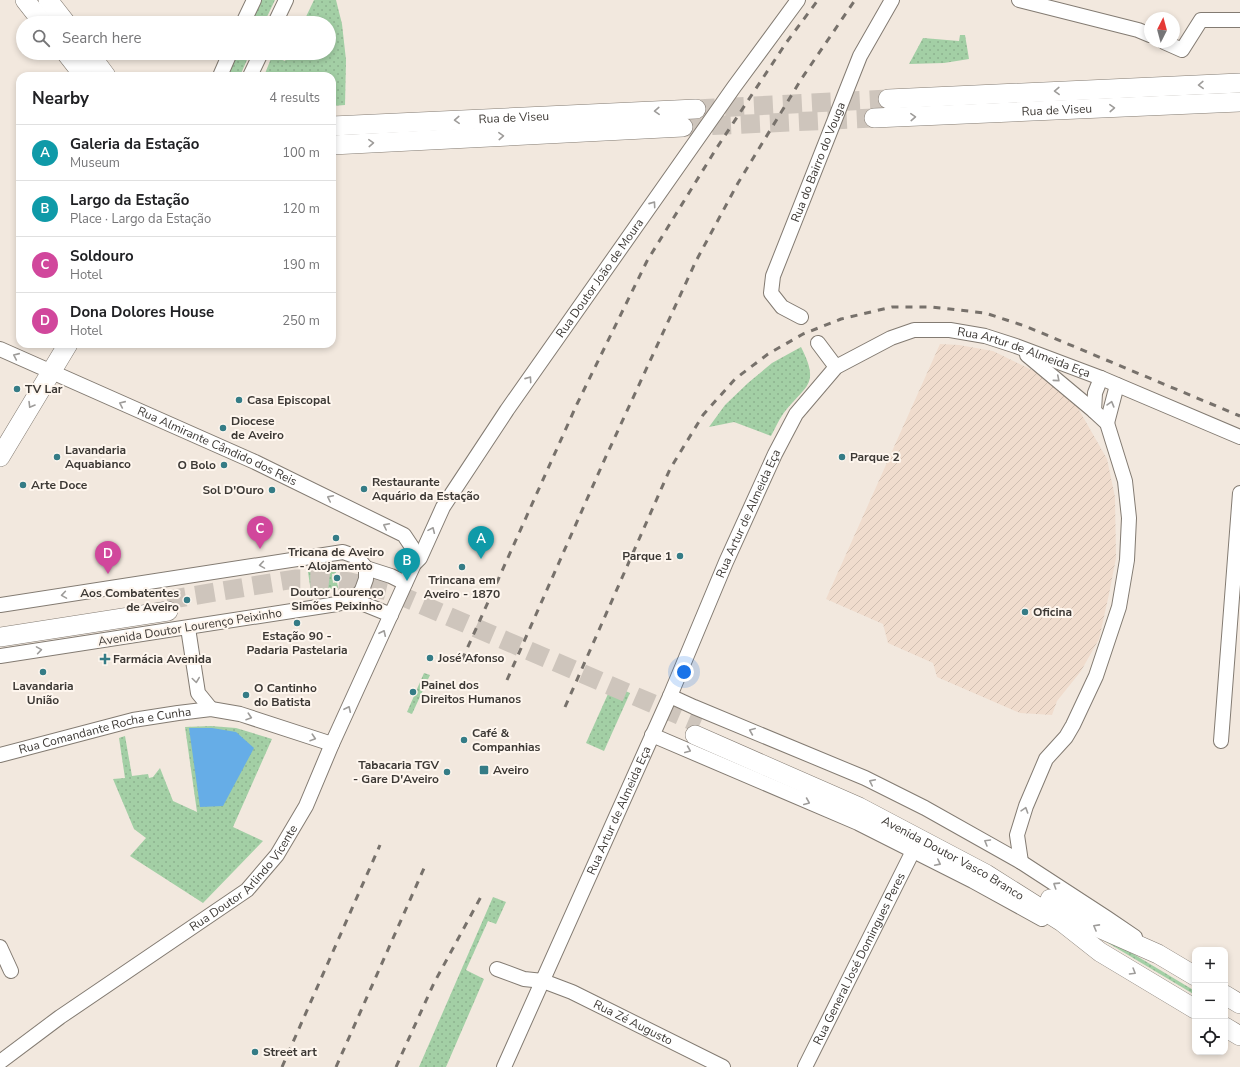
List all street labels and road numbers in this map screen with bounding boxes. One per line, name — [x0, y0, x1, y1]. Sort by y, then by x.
street label: Rua do Bairro do Vouga — [787, 100, 849, 224]
street label: Rua de Viseu — [1021, 100, 1092, 120]
street label: Rua de Viseu — [478, 108, 549, 127]
street label: Rua Doutor João de Moura — [552, 215, 647, 341]
street label: Rua Artur de Almeida Eça — [956, 323, 1093, 381]
street label: Rua Almirante Cândido dos Reis — [135, 403, 300, 490]
street label: Rua Artur de Almeida Eça — [712, 446, 784, 580]
street label: Avenida Doutor Lourenço Peixinho — [97, 605, 283, 649]
street label: Rua Comandante Rocha e Cunha — [17, 703, 192, 758]
street label: Rua Artur de Almeida Eça — [583, 744, 655, 877]
street label: Avenida Doutor Vasco Branco — [879, 812, 1027, 904]
street label: Rua Doutor Arlindo Vicente — [186, 822, 301, 935]
street label: Rua General José Domingues Peres — [809, 870, 909, 1047]
street label: Rua Zé Augusto — [591, 996, 676, 1049]

